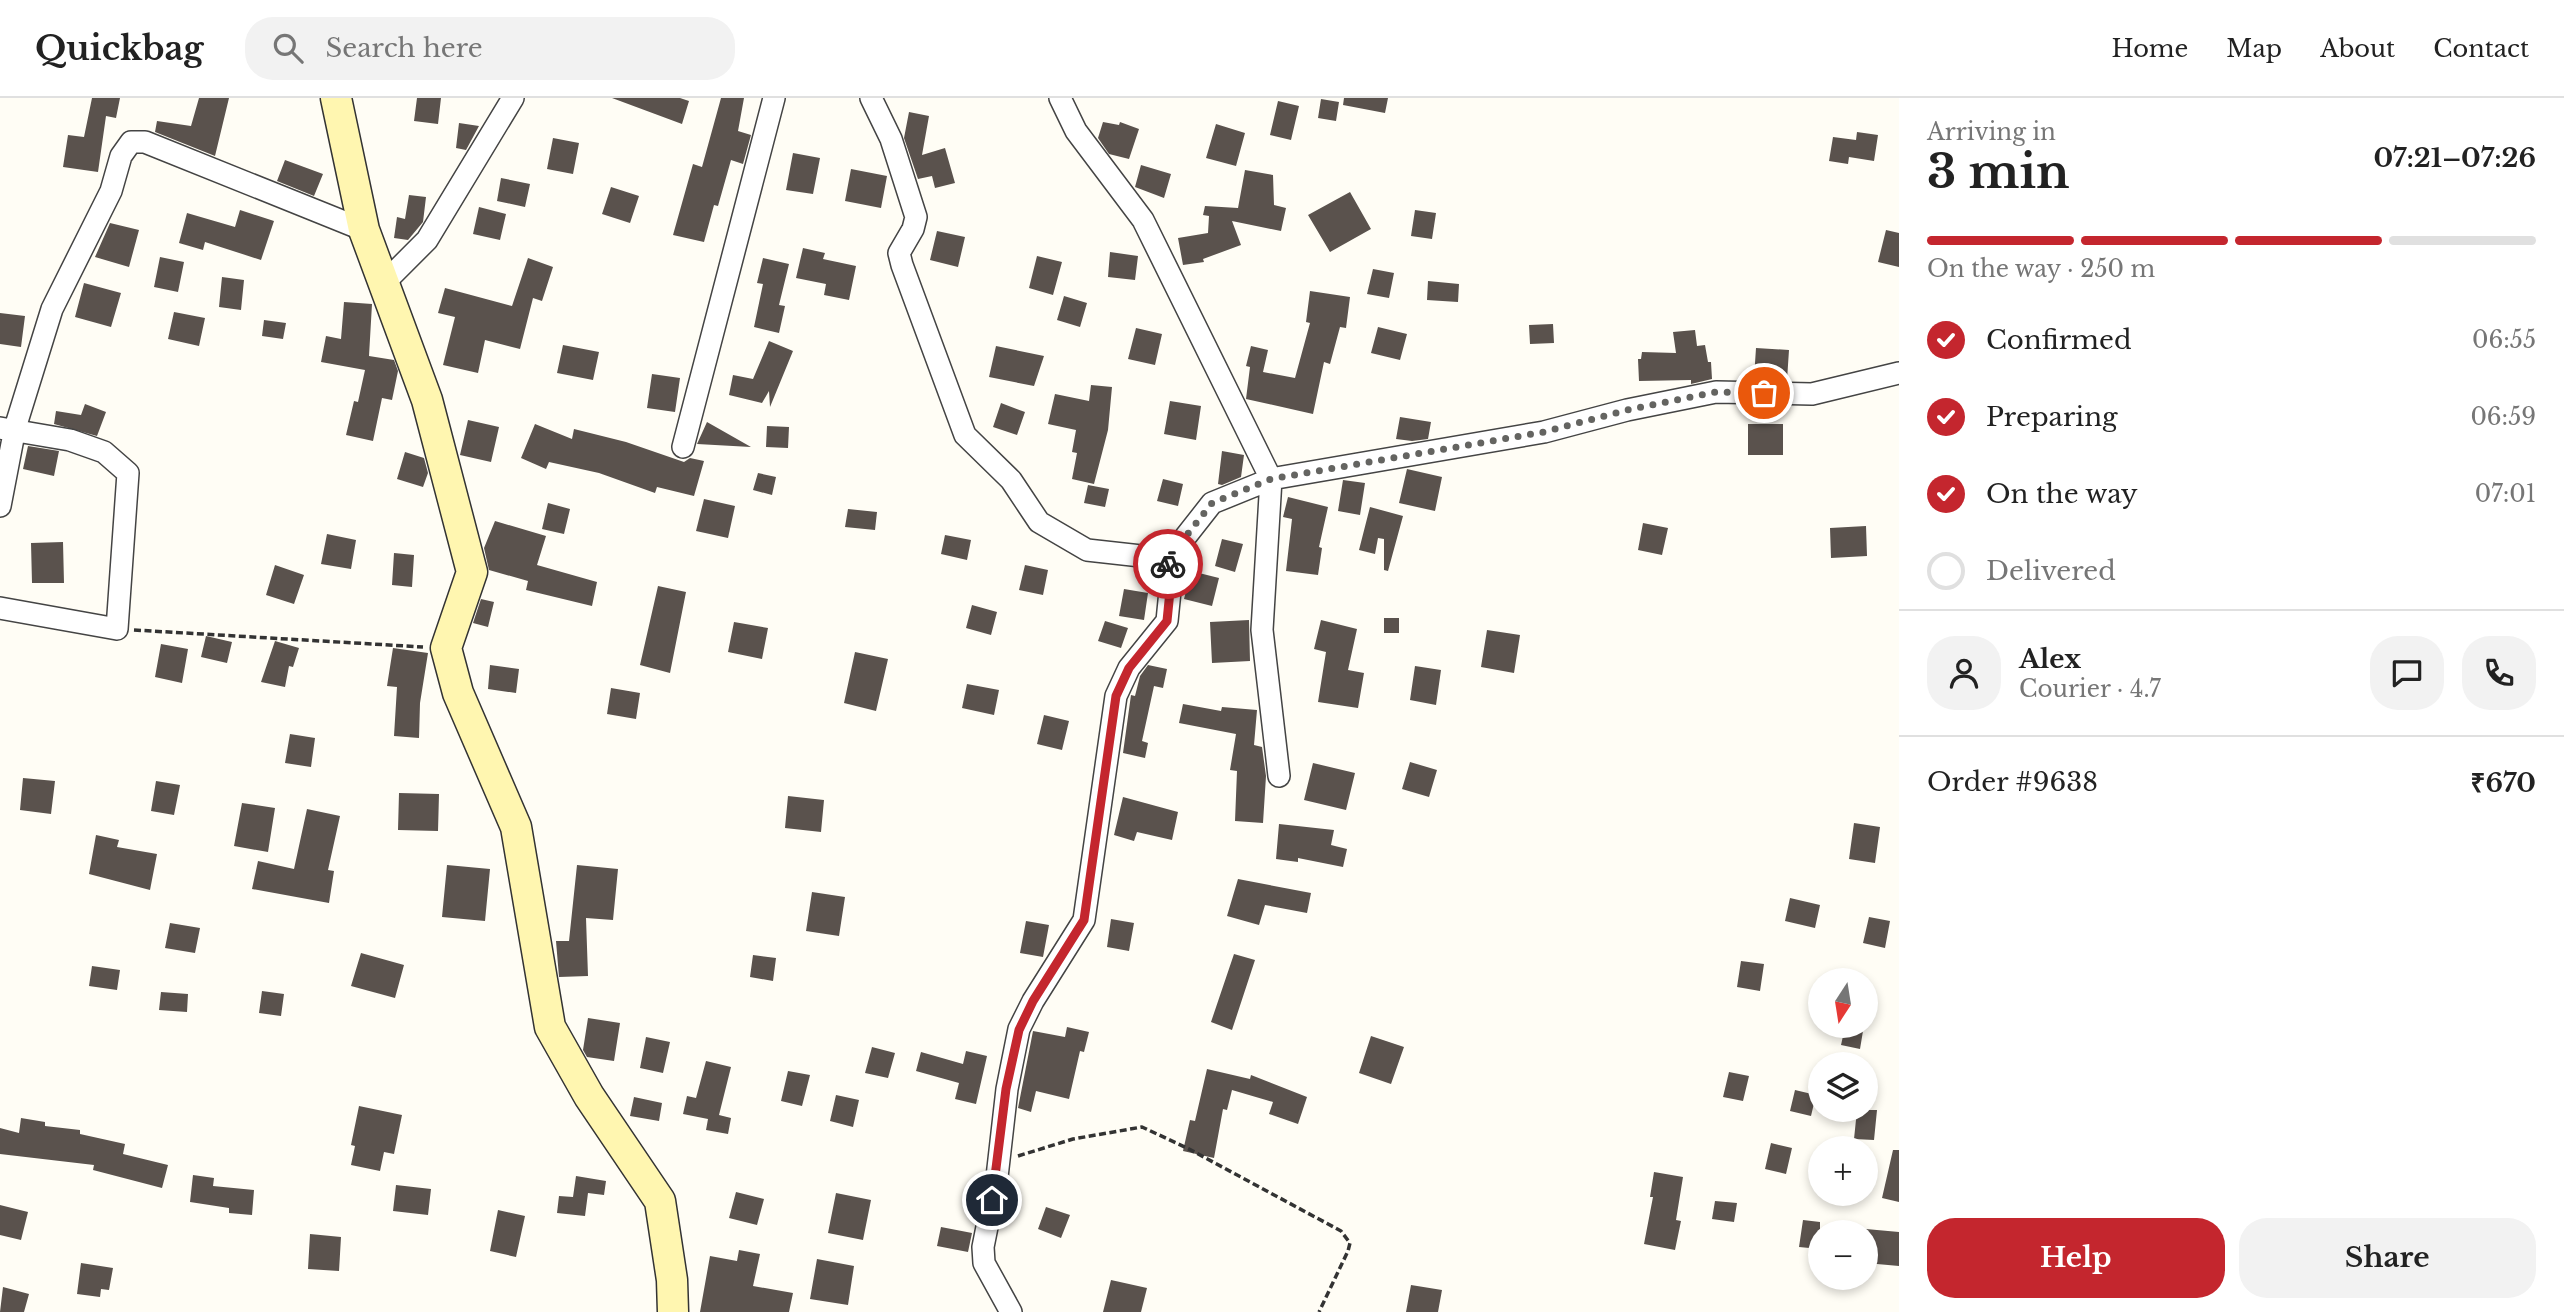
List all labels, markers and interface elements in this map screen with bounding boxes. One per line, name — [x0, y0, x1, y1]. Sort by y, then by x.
search box — [245, 17, 735, 80]
text: Quickbag — [35, 28, 203, 69]
icon: search — [269, 29, 307, 67]
text: Search here — [325, 32, 483, 64]
text: Home — [2112, 34, 2188, 63]
text: Map — [2226, 34, 2282, 63]
text: About — [2320, 34, 2395, 63]
text: Contact — [2433, 34, 2529, 63]
text: Arriving in — [1927, 118, 2056, 146]
text: 07:21–07:26 — [2373, 142, 2536, 174]
text: 3 min — [1927, 143, 2069, 200]
text: On the way · 250 m — [1927, 255, 2155, 283]
icon: check — [1927, 321, 1965, 359]
text: Confirmed — [1986, 324, 2131, 356]
text: 06:55 — [2472, 326, 2536, 354]
pin — [1734, 363, 1794, 423]
icon: bag — [1745, 374, 1783, 412]
icon: check — [1927, 398, 1965, 436]
text: Preparing — [1986, 401, 2118, 433]
text: 06:59 — [2470, 403, 2536, 431]
icon: check — [1927, 475, 1965, 513]
text: On the way — [1986, 478, 2138, 510]
text: 07:01 — [2475, 480, 2536, 508]
courier — [1133, 529, 1203, 599]
icon: bike — [1149, 545, 1187, 583]
text: Delivered — [1986, 555, 2116, 587]
button: person — [1927, 636, 2001, 710]
button: chat — [2370, 636, 2444, 710]
button: phone — [2462, 636, 2536, 710]
text: Alex — [2019, 643, 2081, 675]
text: Courier · 4.7 — [2019, 675, 2161, 703]
text: Order #9638 — [1927, 766, 2098, 798]
text: ₹670 — [2471, 767, 2536, 799]
north arrow — [1808, 968, 1878, 1038]
map controls — [1808, 968, 1878, 1290]
button: layers — [1808, 1052, 1878, 1122]
button: + — [1808, 1136, 1878, 1206]
pin — [962, 1170, 1022, 1230]
icon: home — [973, 1181, 1011, 1219]
button: Help — [1927, 1218, 2225, 1298]
button: Share — [2239, 1218, 2536, 1298]
button: − — [1808, 1220, 1878, 1290]

